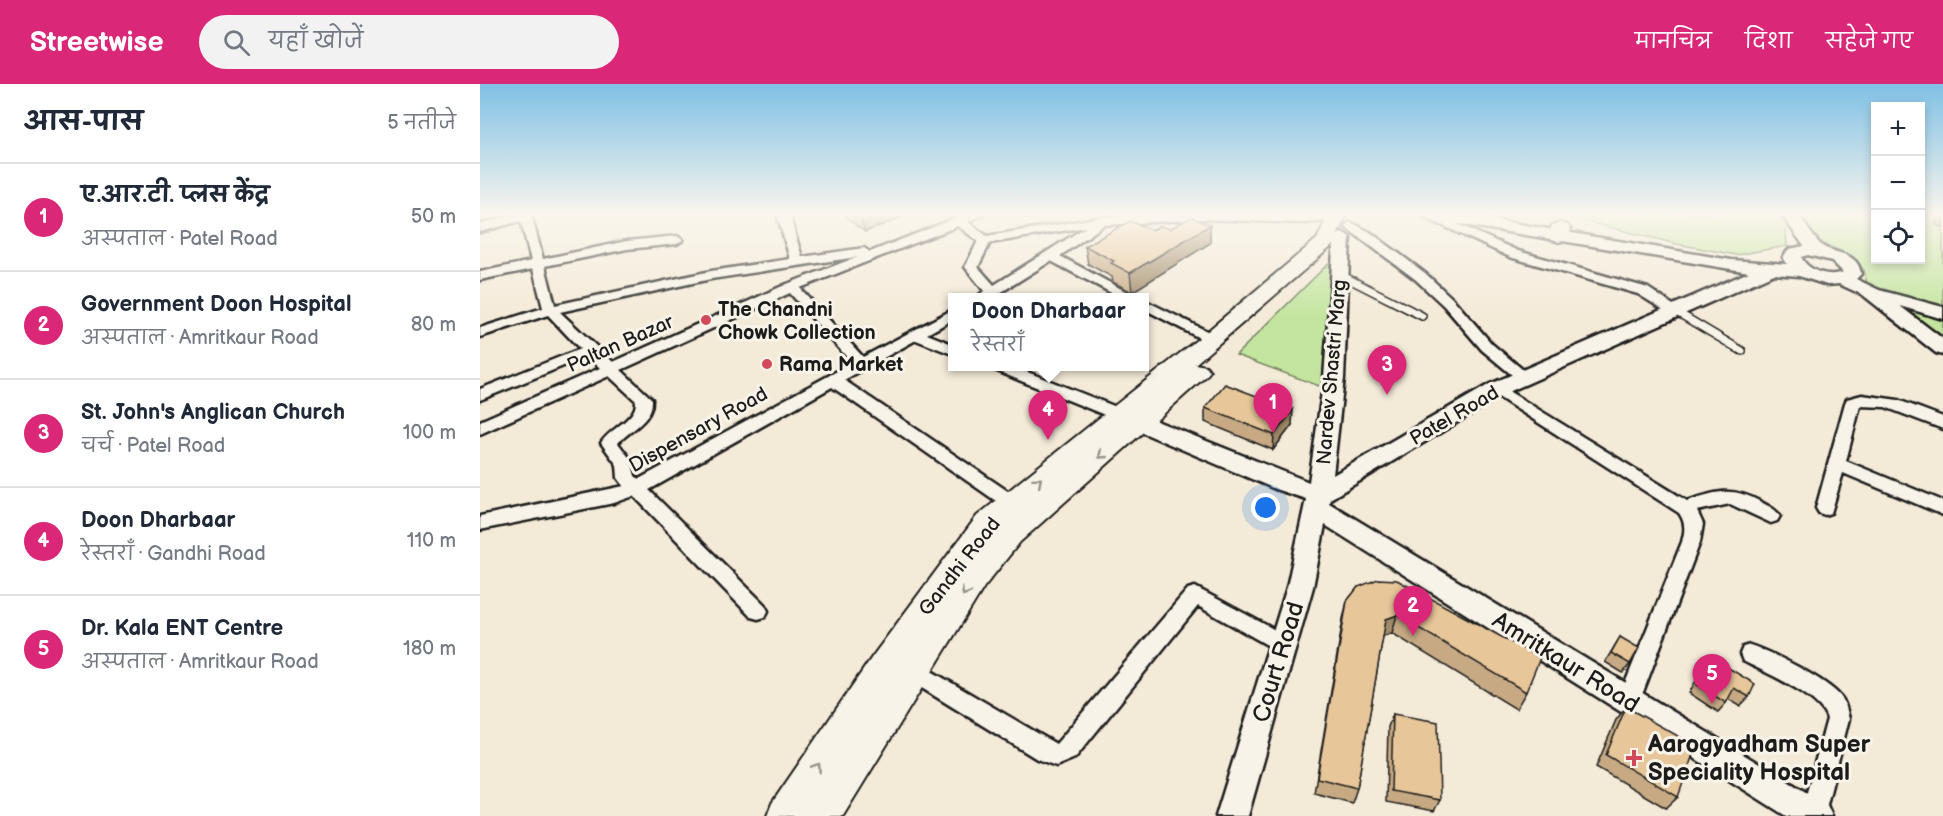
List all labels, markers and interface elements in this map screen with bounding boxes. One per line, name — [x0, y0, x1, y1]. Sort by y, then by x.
search box — [199, 15, 619, 69]
text: Streetwise — [30, 26, 163, 59]
icon: search — [220, 26, 253, 59]
text: यहाँ खोजें — [268, 28, 363, 55]
text: मानचित्र — [1635, 29, 1712, 54]
text: दिशा — [1745, 29, 1792, 54]
text: सहेजे गए — [1825, 29, 1913, 54]
map controls — [1871, 102, 1925, 264]
button: + — [1871, 102, 1925, 156]
text: आस-पास — [24, 107, 143, 138]
text: 5 नतीजे — [387, 111, 456, 135]
button: − — [1871, 156, 1925, 210]
text: ए.आर.टी. प्लस केंद्र — [81, 182, 270, 209]
text: 1 — [39, 205, 48, 229]
text: 50 m — [411, 205, 456, 229]
button: locate — [1871, 210, 1925, 264]
text: अस्पताल · Patel Road — [81, 227, 278, 251]
street label: Nardev Shastri Marg — [1312, 279, 1352, 466]
text: Government Doon Hospital — [81, 291, 352, 318]
popup — [948, 293, 1149, 371]
place label: The Chandni Chowk Collection — [718, 298, 876, 345]
text: Doon Dharbaar — [971, 298, 1126, 325]
street label: Paltan Bazar — [563, 309, 678, 378]
text: 2 — [38, 313, 49, 337]
text: 80 m — [411, 313, 456, 337]
marker: The Chandni Chowk Collection — [699, 313, 713, 327]
text: अस्पताल · Amritkaur Road — [81, 326, 319, 350]
text: रेस्तराँ — [971, 333, 1025, 357]
pin: 3 — [1368, 346, 1406, 395]
place label: Rama Market — [779, 353, 903, 377]
marker: Rama Market — [760, 357, 774, 371]
street label: Patel Road — [1406, 381, 1503, 451]
street label: Dispensary Road — [625, 382, 772, 478]
pin: 1 — [1254, 384, 1292, 433]
pin: 4 — [1028, 390, 1068, 440]
text: St. John's Anglican Church — [81, 399, 345, 426]
text: 3 — [38, 421, 49, 445]
text: 100 m — [403, 421, 456, 445]
text: चर्च · Patel Road — [81, 434, 225, 458]
one-way arrow — [1098, 447, 1109, 458]
one-way arrow — [1031, 478, 1042, 489]
your location — [1251, 493, 1280, 522]
text: Doon Dharbaar — [81, 507, 235, 534]
street label: Gandhi Road — [914, 513, 1006, 621]
text: 4 — [38, 529, 49, 553]
text: 110 m — [407, 529, 456, 553]
text: रेस्तराँ · Gandhi Road — [81, 542, 266, 566]
one-way arrow — [960, 586, 972, 596]
pin: 2 — [1394, 586, 1432, 636]
street label: Court Road — [1246, 598, 1311, 726]
street label: Amritkaur Road — [1487, 606, 1645, 719]
text: Dr. Kala ENT Centre — [81, 615, 283, 642]
text: 5 — [38, 637, 49, 661]
text: 180 m — [403, 637, 456, 661]
text: अस्पताल · Amritkaur Road — [81, 650, 319, 674]
pin: 5 — [1692, 654, 1732, 704]
place label: Aarogyadham Super Speciality Hospital — [1647, 730, 1871, 787]
marker: Aarogyadham Super Speciality Hospital — [1625, 749, 1643, 767]
one-way arrow — [810, 763, 821, 774]

